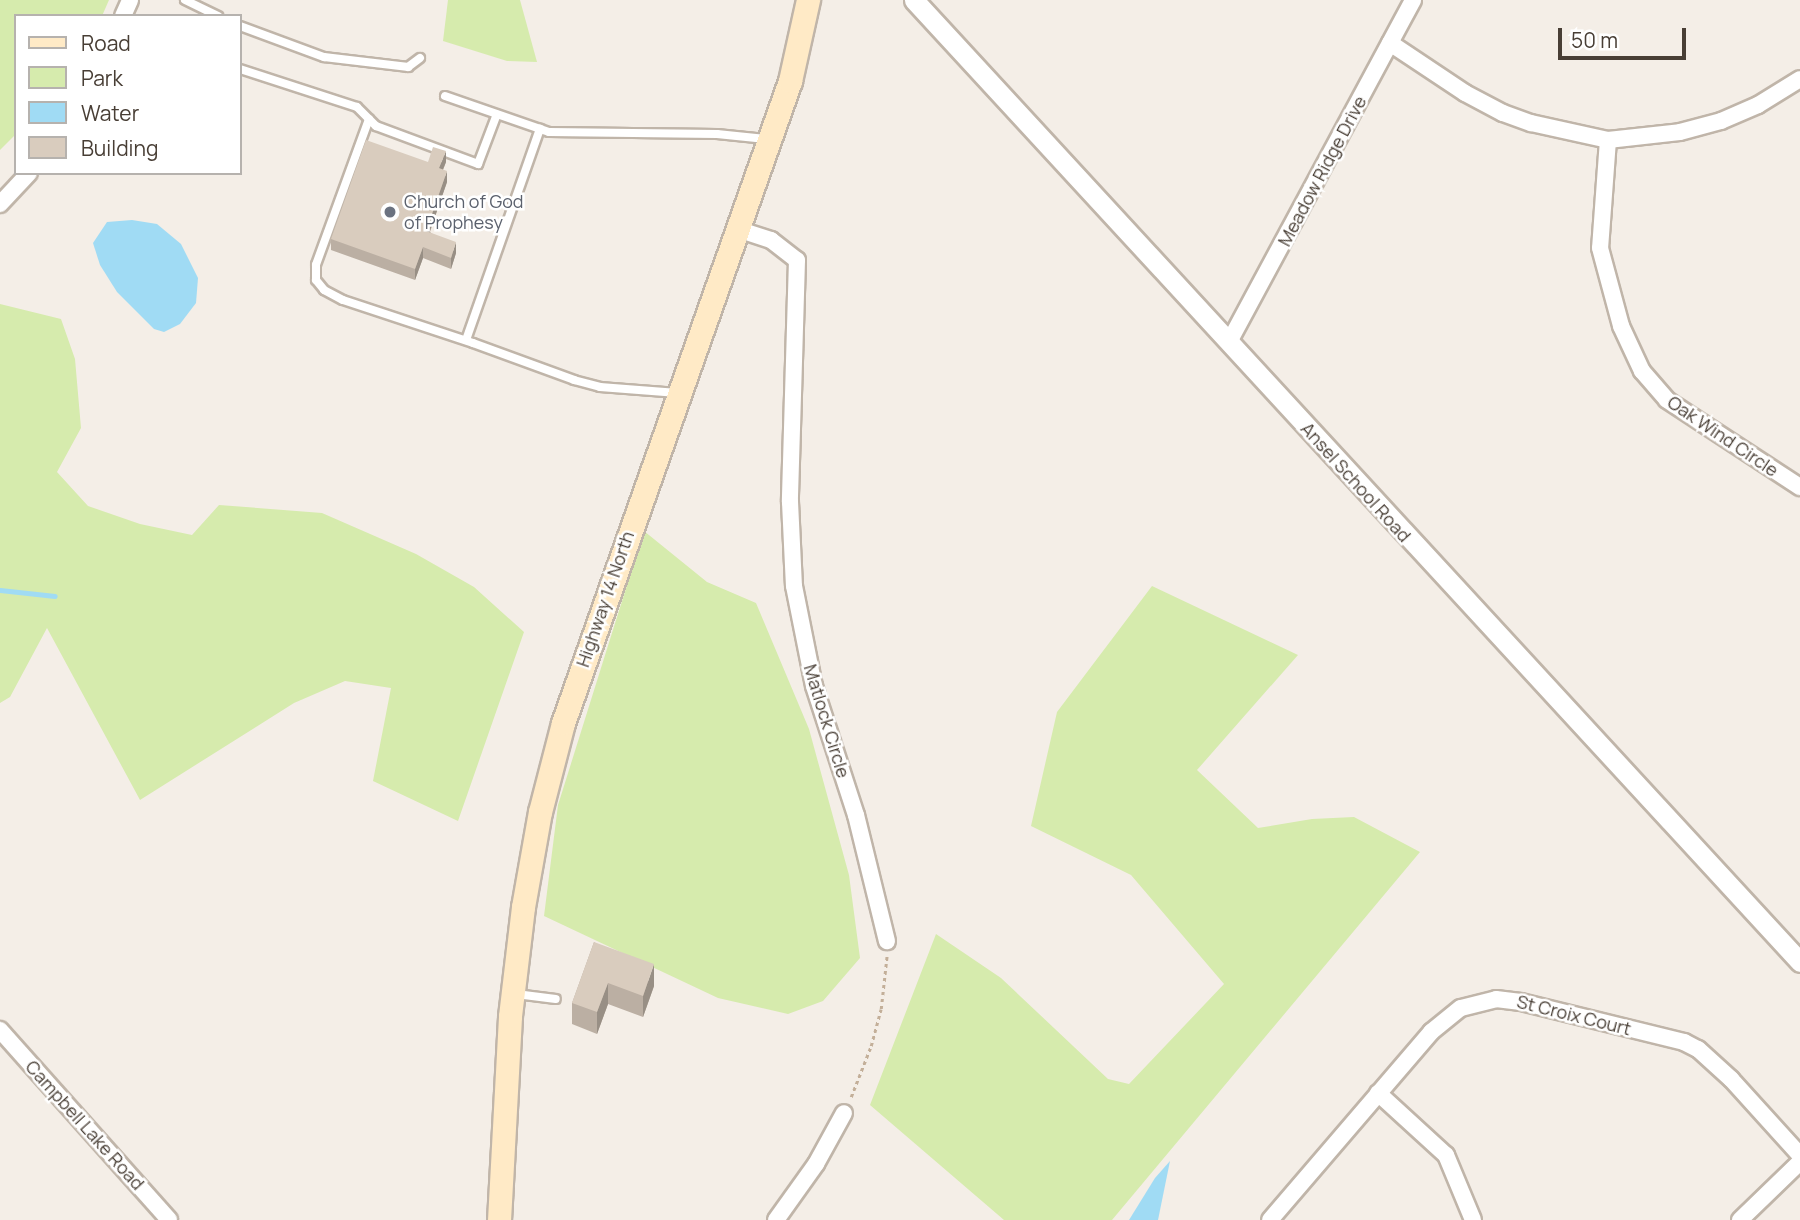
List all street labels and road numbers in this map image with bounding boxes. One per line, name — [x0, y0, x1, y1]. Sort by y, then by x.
street label: Meadow Ridge Drive — [1273, 92, 1371, 250]
street label: Oak Wind Circle — [1664, 391, 1782, 481]
street label: Ansel School Road — [1297, 418, 1415, 546]
street label: Highway 14 North — [572, 528, 638, 670]
street label: Matlock Circle — [799, 662, 855, 780]
street label: St Croix Court — [1515, 990, 1633, 1040]
street label: Campbell Lake Road — [21, 1056, 149, 1194]

